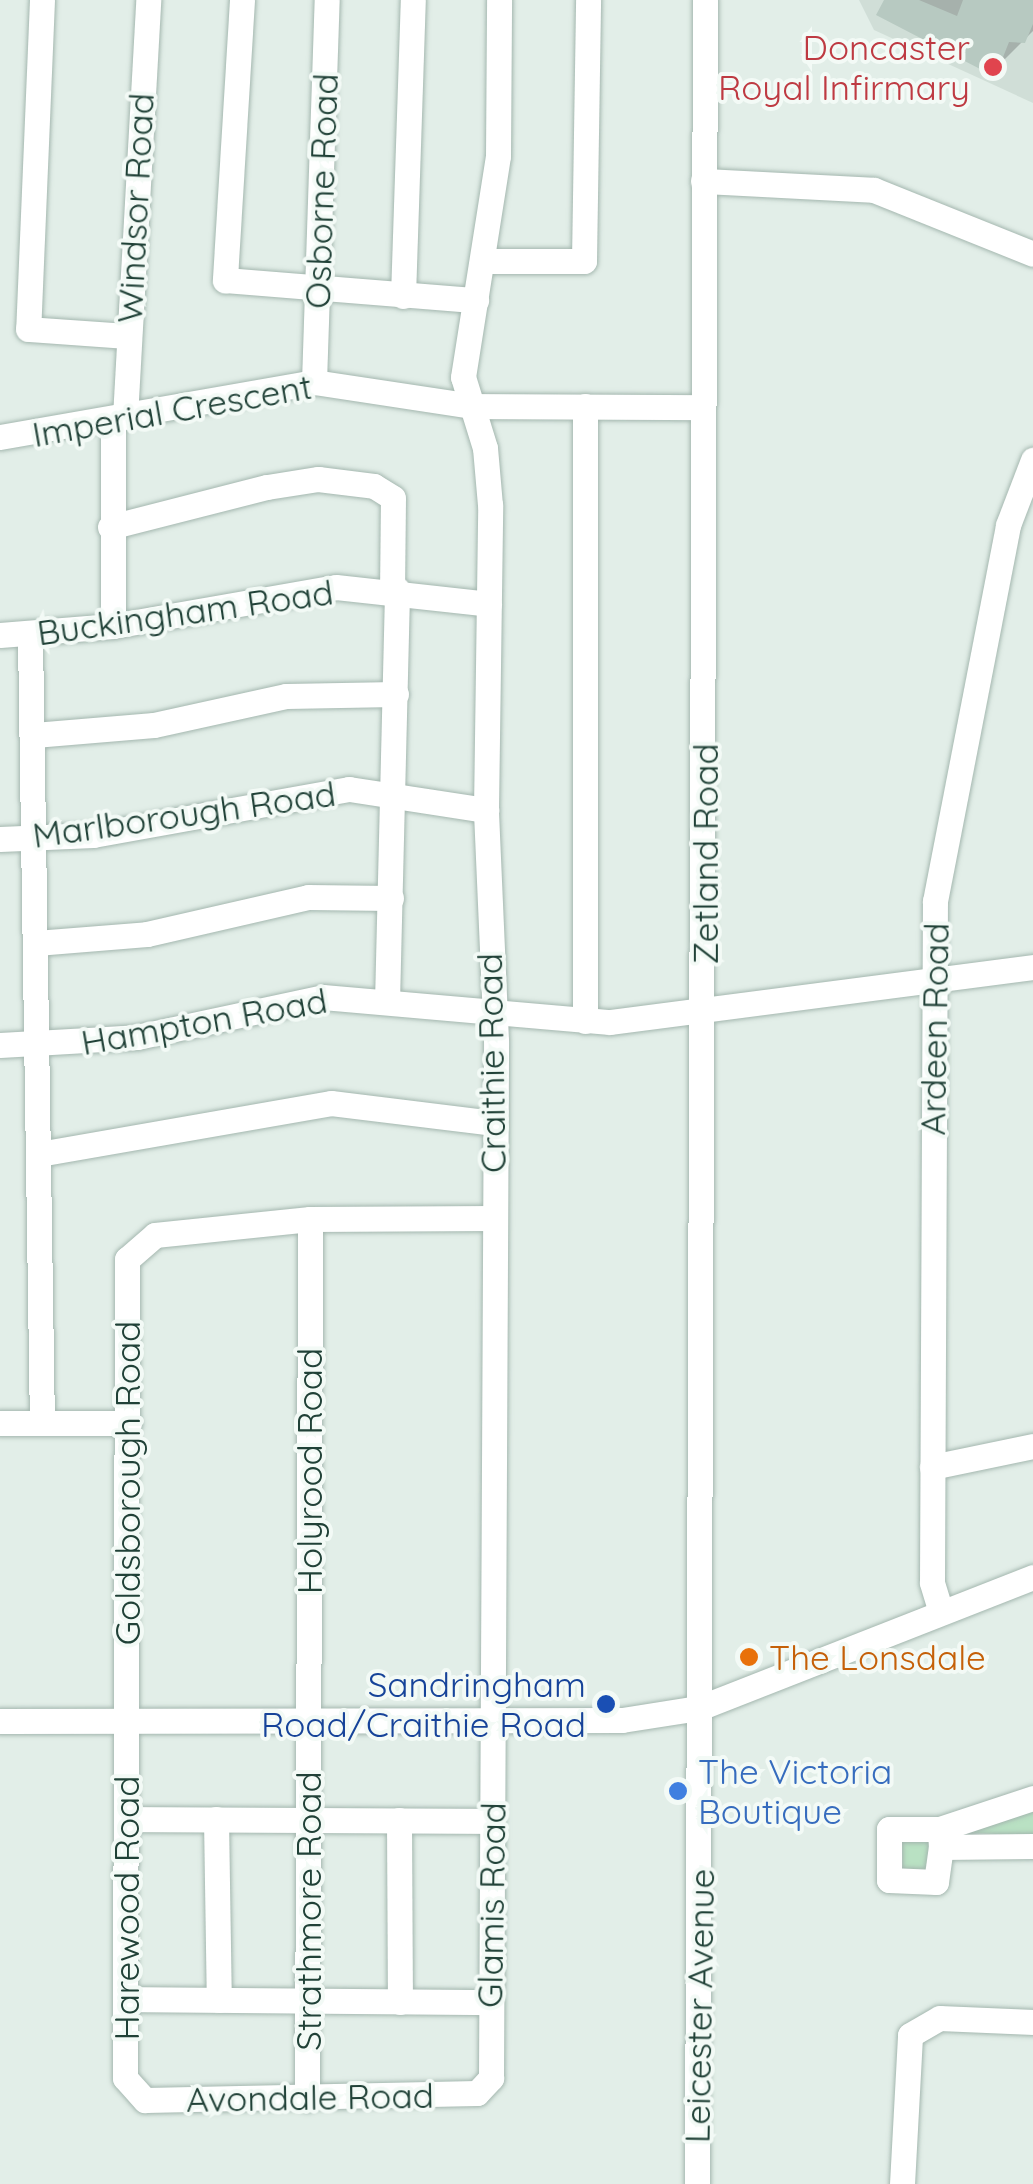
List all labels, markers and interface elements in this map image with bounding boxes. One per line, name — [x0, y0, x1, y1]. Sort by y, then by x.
place label: Doncaster Royal Infirmary — [718, 26, 970, 108]
marker: Doncaster Royal Infirmary — [980, 54, 1006, 80]
street label: Osborne Road — [296, 73, 346, 309]
street label: Windsor Road — [108, 92, 162, 324]
street label: Imperial Crescent — [29, 365, 315, 455]
street label: Buckingham Road — [34, 570, 336, 654]
street label: Zetland Road — [684, 743, 726, 965]
street label: Marlborough Road — [30, 772, 338, 856]
street label: Ardeen Road — [911, 922, 957, 1136]
street label: Craithie Road — [468, 953, 514, 1173]
street label: Hampton Road — [78, 979, 330, 1063]
street label: Goldsborough Road — [106, 1321, 148, 1645]
street label: Holyrood Road — [288, 1348, 330, 1594]
place label: The Lonsdale — [769, 1636, 986, 1678]
marker: The Lonsdale — [738, 1646, 760, 1668]
place label: Sandringham Road/Craithie Road — [261, 1663, 586, 1745]
marker: Sandringham Road/Craithie Road — [595, 1693, 617, 1715]
place label: The Victoria Boutique — [698, 1750, 892, 1832]
street label: Strathmore Road — [287, 1771, 329, 2051]
street label: Harewood Road — [105, 1775, 147, 2041]
marker: The Victoria Boutique — [667, 1780, 689, 1802]
street label: Glamis Road — [468, 1802, 514, 2008]
street label: Leicester Avenue — [676, 1868, 722, 2144]
street label: Avondale Road — [186, 2074, 434, 2120]

